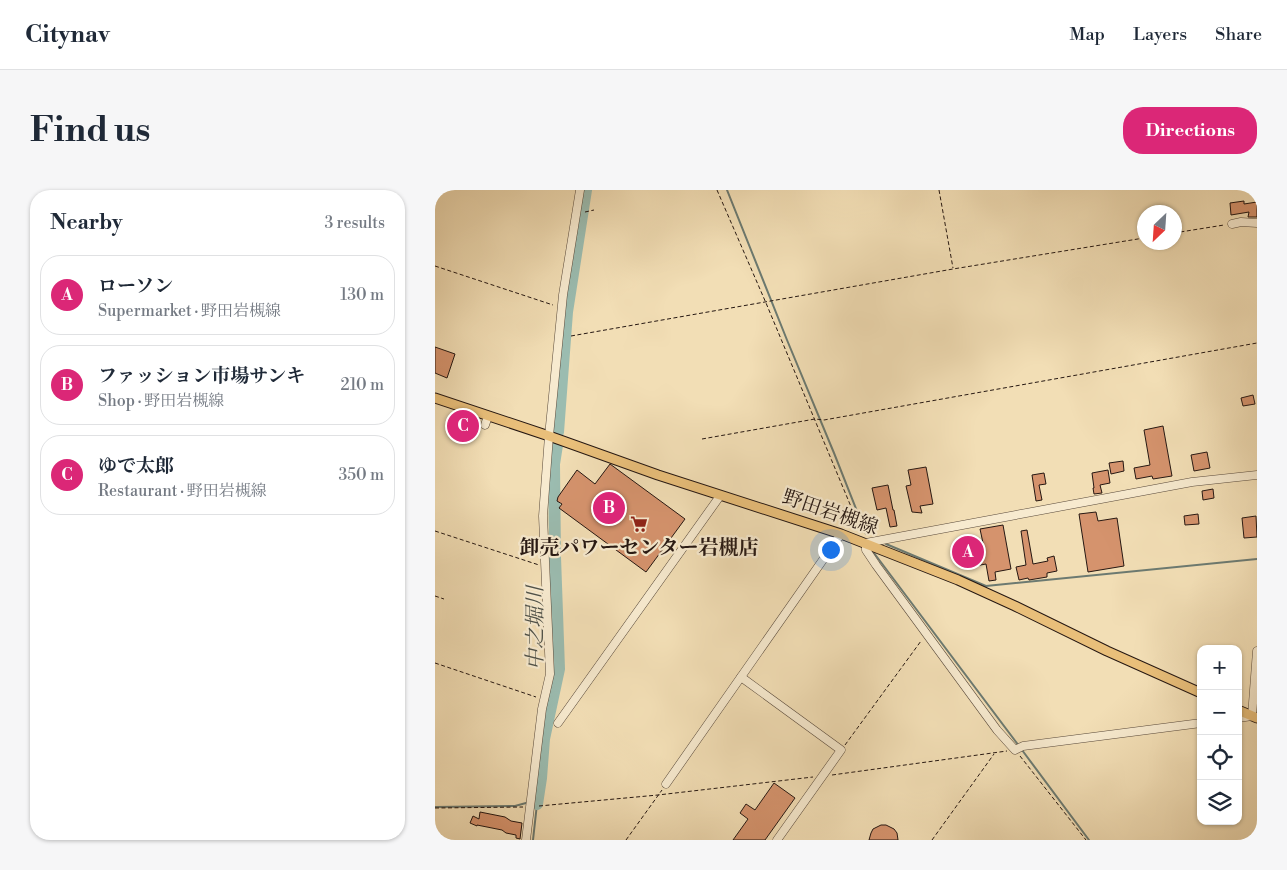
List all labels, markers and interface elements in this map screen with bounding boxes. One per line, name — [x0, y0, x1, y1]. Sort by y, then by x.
text: Citynav — [25, 20, 110, 50]
text: Map — [1070, 23, 1105, 46]
text: Layers — [1133, 23, 1187, 46]
text: Share — [1215, 23, 1262, 46]
button: Directions — [1123, 107, 1257, 154]
text: Find us — [30, 109, 150, 152]
north arrow — [1137, 205, 1182, 250]
text: Nearby — [50, 210, 123, 236]
text: 3 results — [324, 213, 385, 233]
text: ローソン — [98, 274, 173, 298]
text: A — [61, 285, 73, 305]
text: 130 m — [340, 285, 384, 305]
text: Supermarket · 野田岩槻線 — [98, 301, 281, 321]
text: ファッション市場サンキ — [98, 364, 305, 388]
text: B — [61, 375, 73, 395]
text: 210 m — [340, 375, 384, 395]
text: Shop · 野田岩槻線 — [98, 391, 224, 411]
pin: C — [447, 407, 479, 445]
text: ゆで太郎 — [98, 454, 174, 478]
text: C — [61, 465, 73, 485]
text: 350 m — [338, 465, 384, 485]
text: Restaurant · 野田岩槻線 — [98, 481, 267, 501]
street label: 野田岩槻線 — [779, 485, 881, 541]
pin: B — [593, 489, 625, 527]
supermarket icon: 卸売パワーセンター岩槻店 — [629, 514, 649, 534]
pin: A — [952, 533, 984, 571]
place label: 卸売パワーセンター岩槻店 — [520, 536, 758, 561]
your location — [818, 537, 844, 563]
water label: 中之堀川 — [523, 584, 549, 670]
map controls — [1197, 645, 1242, 825]
button: + — [1197, 645, 1242, 690]
button: − — [1197, 690, 1242, 735]
button: locate — [1197, 735, 1242, 780]
button: layers — [1197, 780, 1242, 825]

